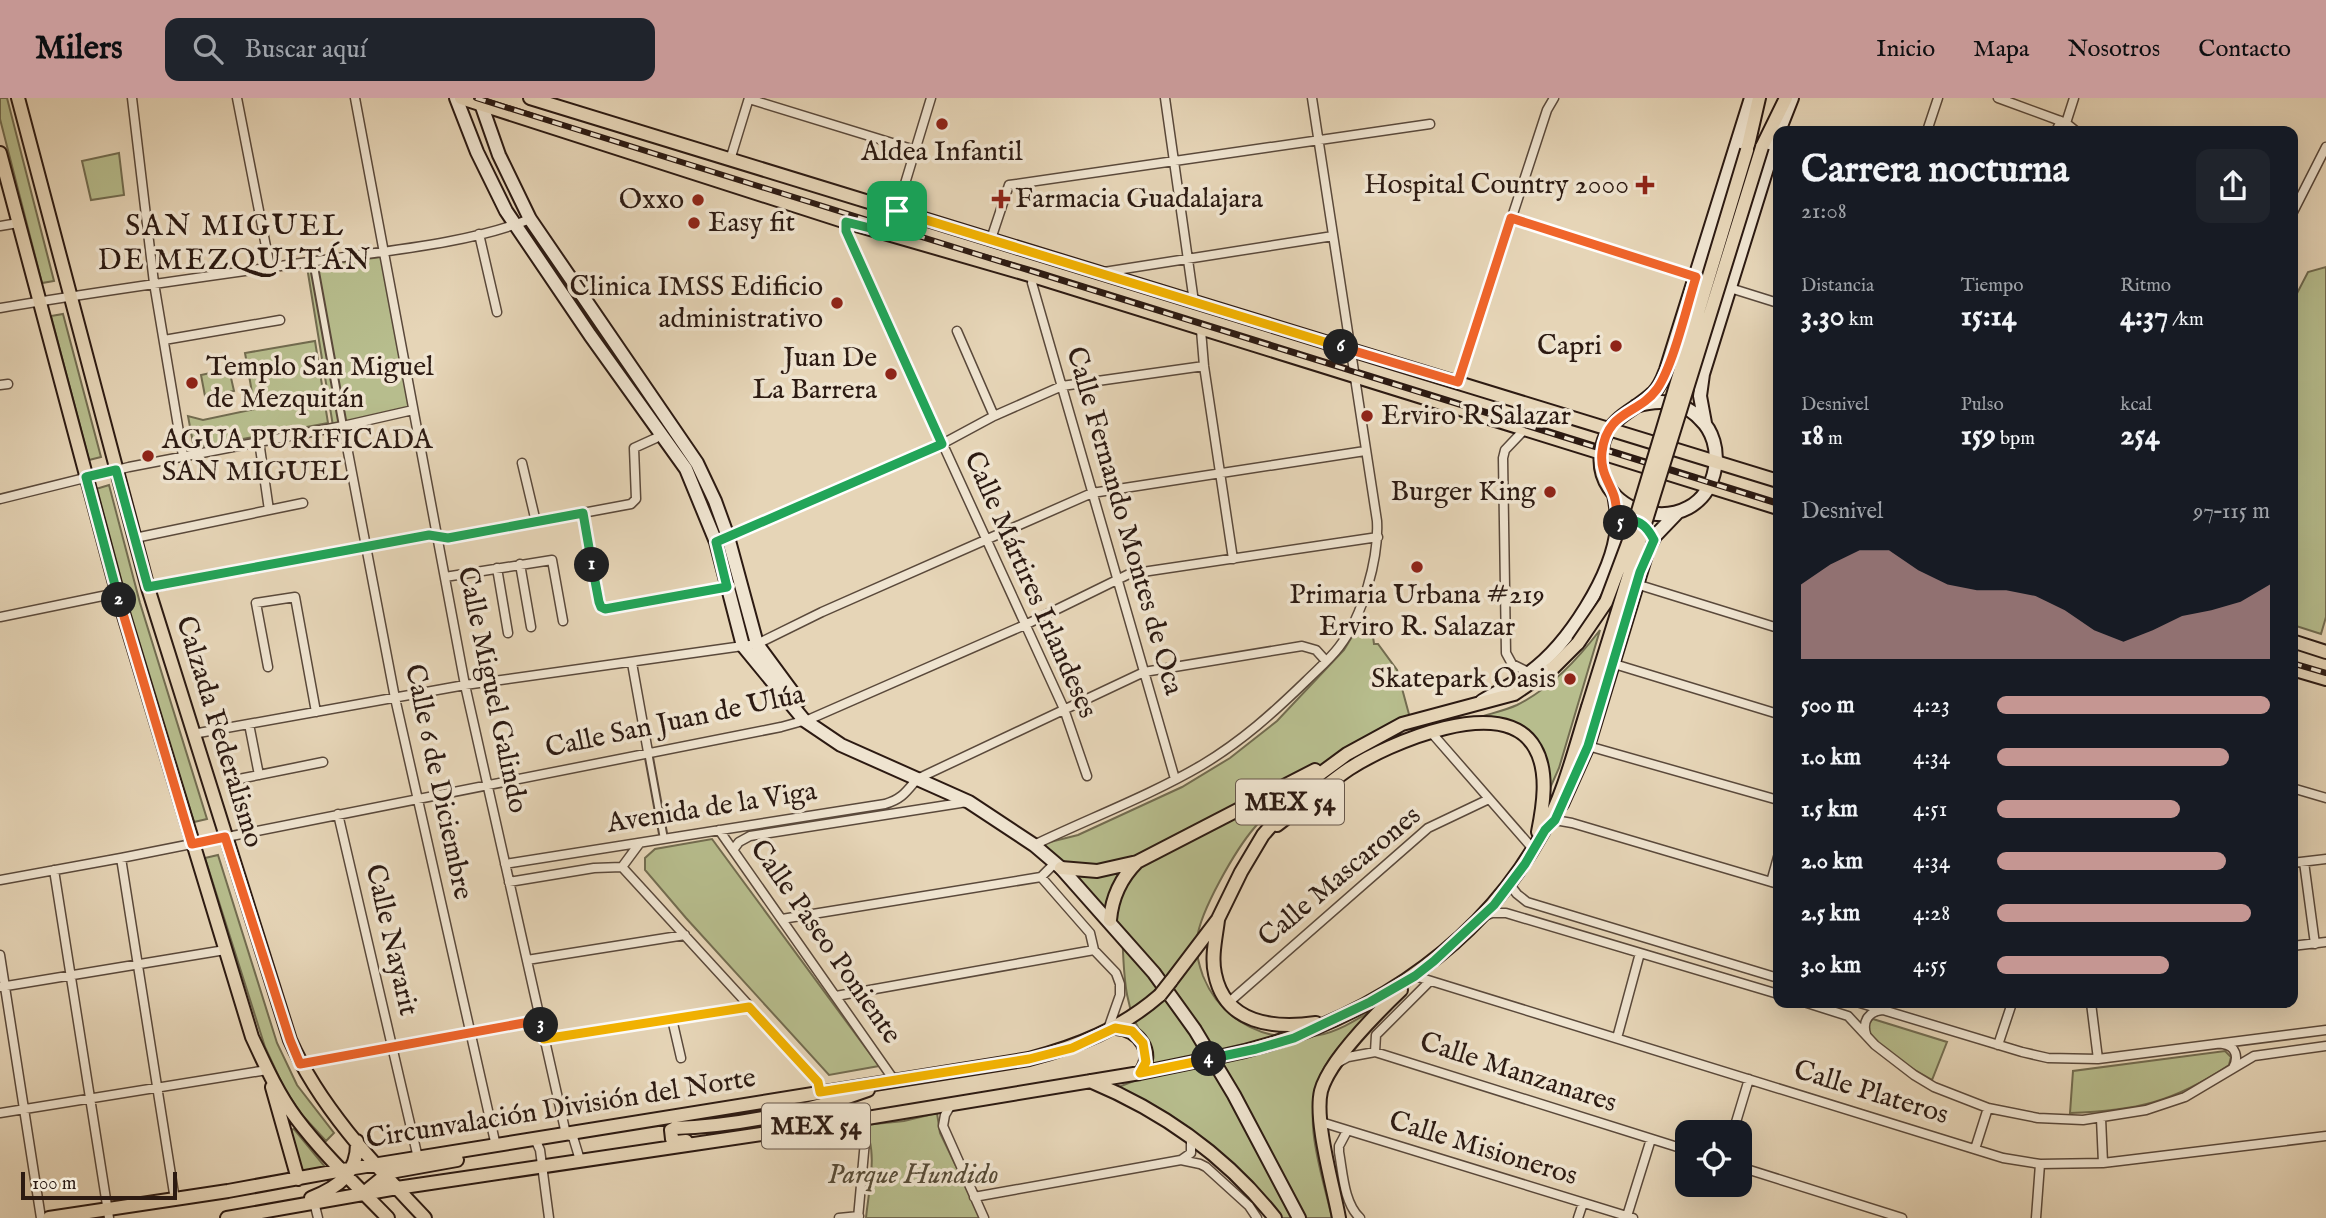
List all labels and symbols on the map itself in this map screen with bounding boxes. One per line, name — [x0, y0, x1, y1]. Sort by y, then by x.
marker: Aldea Infantil — [934, 116, 950, 132]
place label: Aldea Infantil — [860, 135, 1023, 170]
place label: Hospital Country 2000 — [1364, 168, 1629, 203]
marker: Hospital Country 2000 — [1635, 175, 1655, 195]
pin — [867, 181, 927, 241]
place label: Farmacia Guadalajara — [1015, 182, 1264, 217]
place label: Oxxo — [619, 183, 684, 218]
marker: Farmacia Guadalajara — [993, 191, 1009, 207]
marker: Oxxo — [690, 192, 706, 208]
place label: Easy fit — [708, 206, 796, 241]
district label: SAN MIGUEL DE MEZQUITÁN — [98, 208, 372, 280]
marker: Easy fit — [686, 215, 702, 231]
place label: Clinica IMSS Edificio administrativo — [570, 270, 823, 337]
marker: Clinica IMSS Edificio administrativo — [829, 295, 845, 311]
place label: Capri — [1537, 329, 1602, 364]
pin: 6 — [1324, 330, 1358, 364]
marker: Capri — [1608, 338, 1624, 354]
place label: Juan De La Barrera — [752, 341, 878, 408]
street label: Calle Fernando Montes de Oca — [1057, 343, 1191, 700]
place label: Templo San Miguel de Mezquitán — [206, 350, 434, 417]
marker: Juan De La Barrera — [883, 366, 899, 382]
marker: Templo San Miguel de Mezquitán — [184, 375, 200, 391]
place label: Erviro R Salazar — [1381, 399, 1571, 434]
marker: Erviro R Salazar — [1359, 408, 1375, 424]
place label: AGUA PURIFICADA SAN MIGUEL — [161, 423, 433, 490]
street label: Calle Mártires Irlandeses — [955, 446, 1105, 724]
marker: AGUA PURIFICADA SAN MIGUEL — [140, 448, 156, 464]
place label: Burger King — [1390, 475, 1537, 510]
marker: Burger King — [1542, 484, 1558, 500]
pin: 5 — [1604, 506, 1638, 540]
pin: 1 — [574, 547, 610, 582]
marker: Primaria Urbana #219 Erviro R. Salazar — [1409, 559, 1425, 575]
street label: Calle Miguel Galindo — [449, 564, 535, 816]
place label: Primaria Urbana #219 Erviro R. Salazar — [1289, 578, 1545, 645]
pin: 2 — [102, 582, 136, 618]
street label: Calzada Federalismo — [167, 612, 271, 852]
street label: Calle 6 de Diciembre — [396, 661, 480, 903]
place label: Skatepark Oasis — [1371, 662, 1556, 697]
marker: Skatepark Oasis — [1562, 671, 1578, 687]
street label: Calle San Juan de Ulúa — [542, 677, 809, 767]
street label: Avenida de la Viga — [604, 774, 820, 842]
road number: MEX 54 — [1236, 780, 1344, 824]
street label: Calle Mascarones — [1252, 799, 1428, 955]
street label: Calle Paseo Poniente — [741, 833, 909, 1051]
street label: Calle Nayarit — [357, 861, 426, 1020]
pin: 3 — [524, 1007, 558, 1042]
street label: Calle Manzanares — [1415, 1025, 1621, 1121]
pin: 4 — [1192, 1042, 1226, 1076]
street label: Calle Plateros — [1789, 1053, 1953, 1133]
street label: Circunvalación División del Norte — [364, 1061, 759, 1157]
road number: MEX 54 — [762, 1104, 870, 1148]
street label: Calle Misioneros — [1385, 1104, 1581, 1194]
park label: Parque Hundido — [827, 1158, 999, 1193]
scale bar — [21, 1169, 177, 1201]

